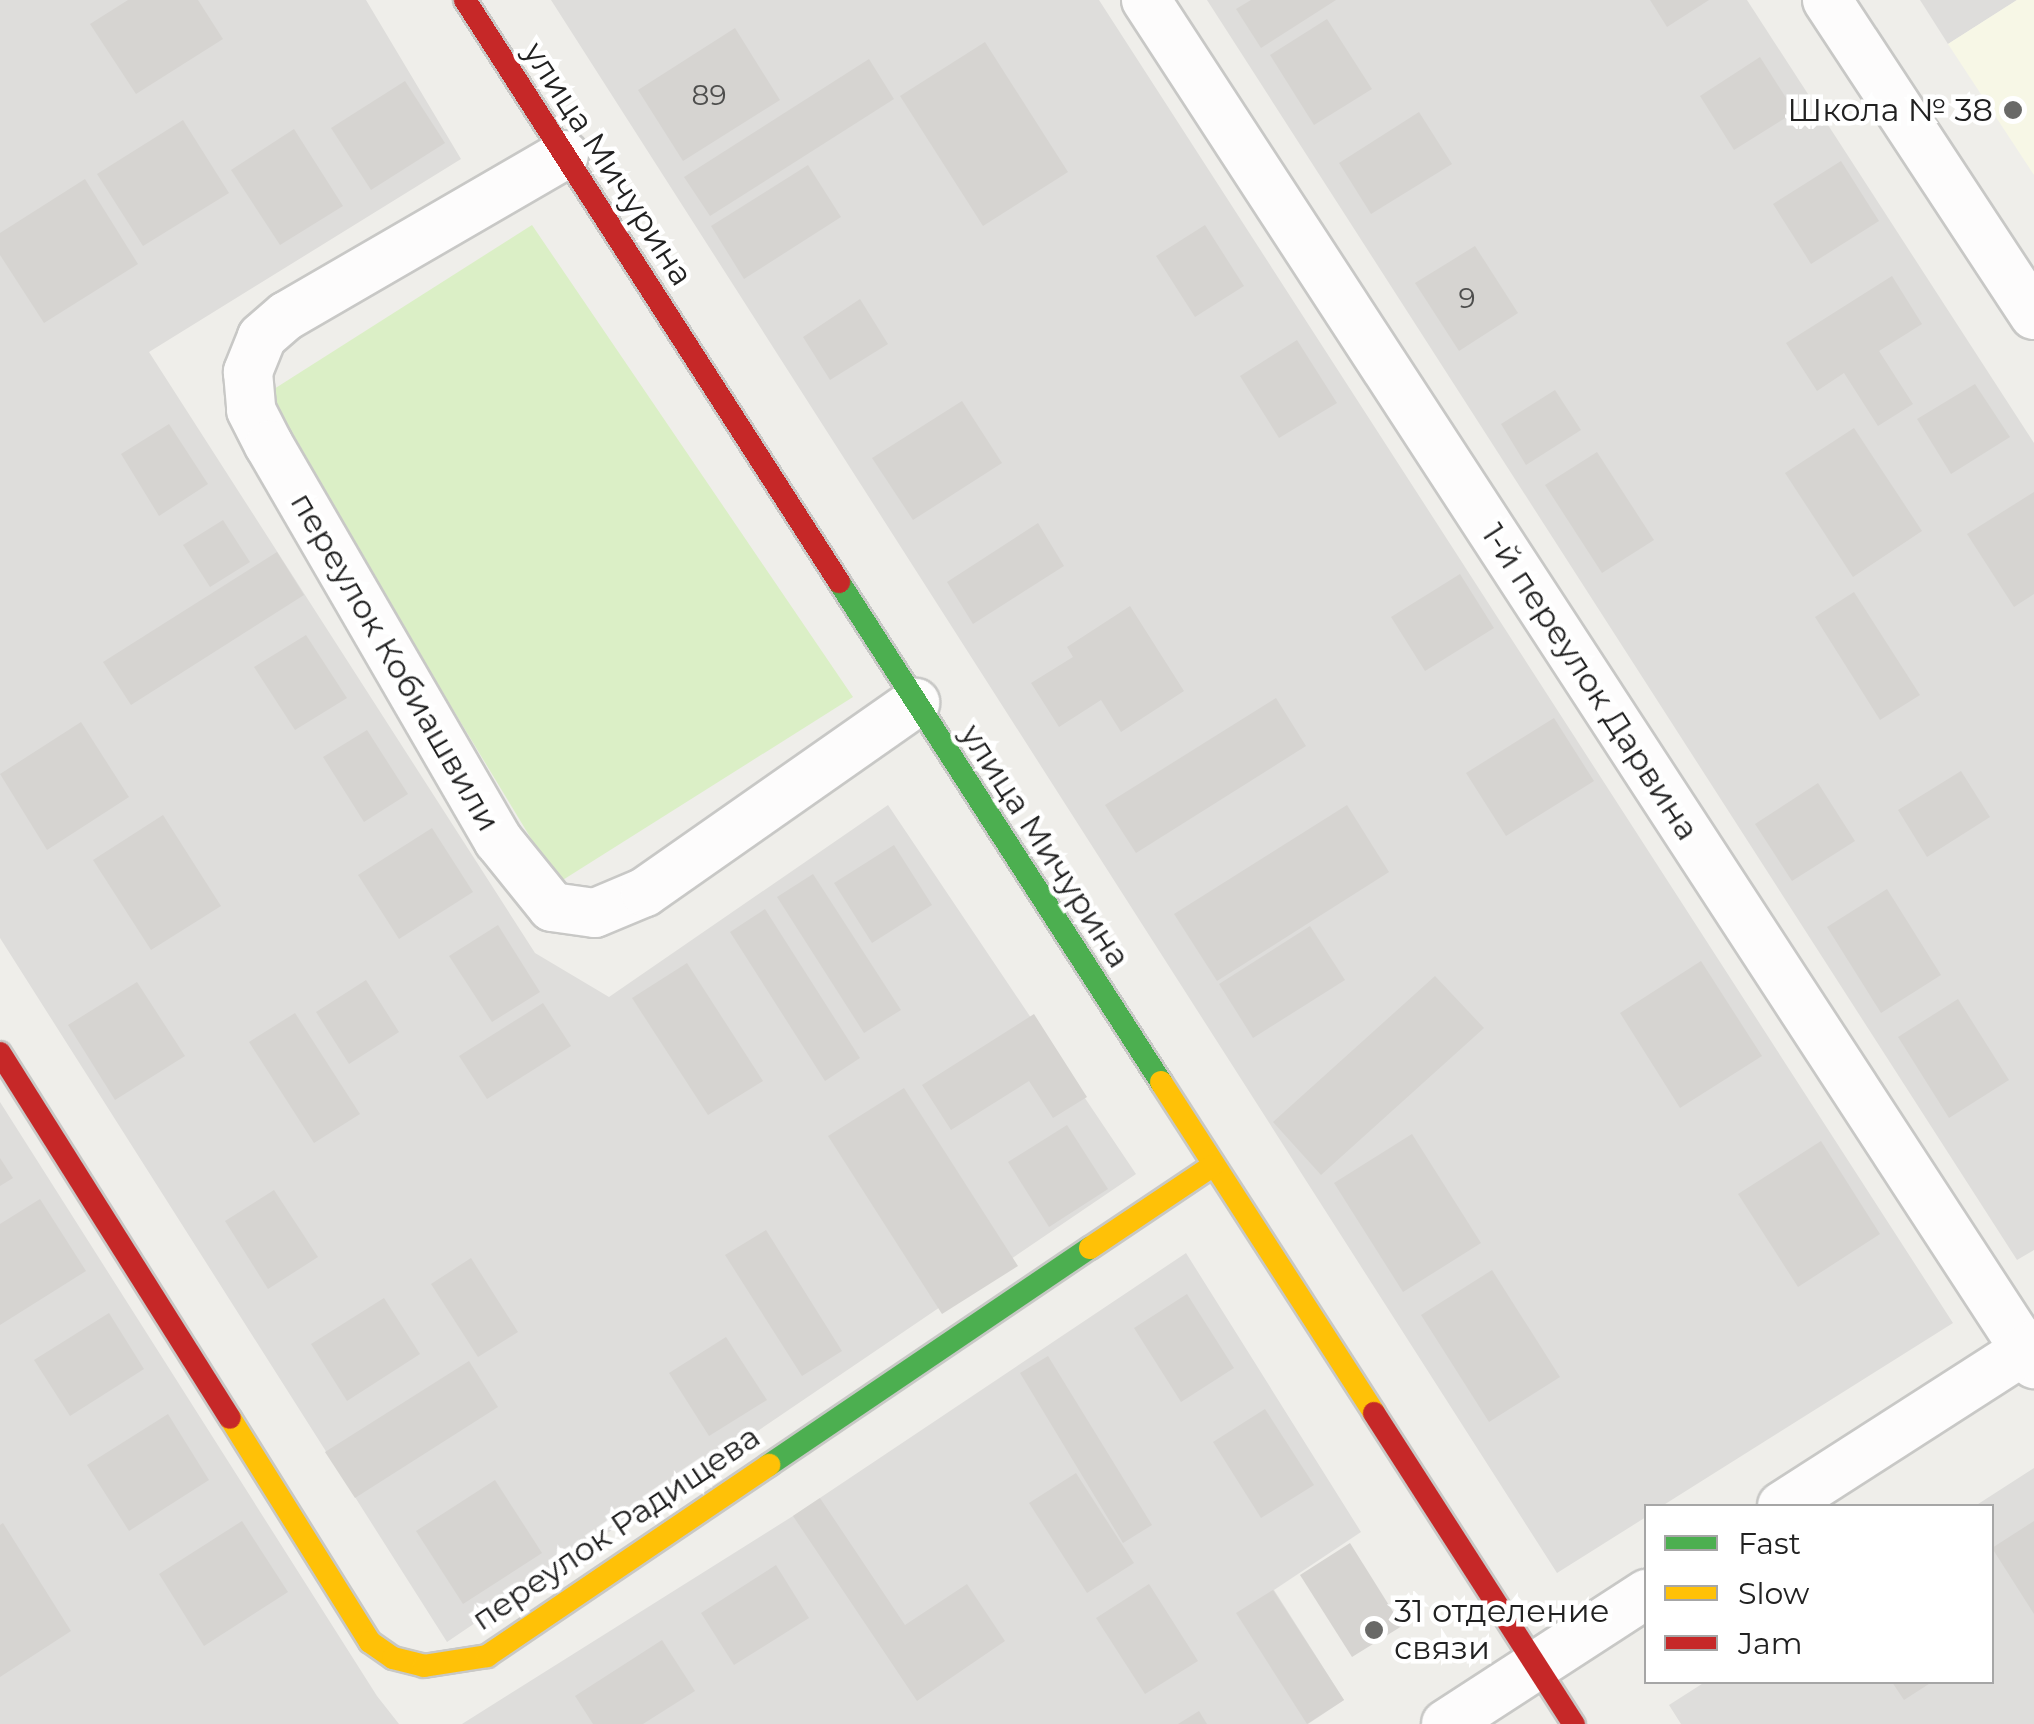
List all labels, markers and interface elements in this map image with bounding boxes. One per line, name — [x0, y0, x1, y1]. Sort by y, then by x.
street label: улица Мичурина — [515, 35, 701, 293]
house number: 89 — [692, 78, 726, 112]
place label: Школа № 38 — [1787, 91, 1993, 129]
marker: Школа № 38 — [2002, 99, 2024, 121]
house number: 9 — [1458, 281, 1476, 315]
street label: переулок Кобиашвили — [282, 486, 508, 838]
street label: 1-й переулок Дарвина — [1473, 517, 1707, 847]
street label: улица Мичурина — [952, 717, 1138, 975]
street label: переулок Радищева — [465, 1417, 767, 1639]
legend — [1644, 1504, 1994, 1684]
text: Fast — [1738, 1525, 1801, 1562]
text: Slow — [1738, 1575, 1809, 1612]
place label: 31 отделение связи — [1394, 1593, 1609, 1668]
marker: 31 отделение связи — [1363, 1619, 1385, 1641]
text: Jam — [1738, 1625, 1803, 1662]

